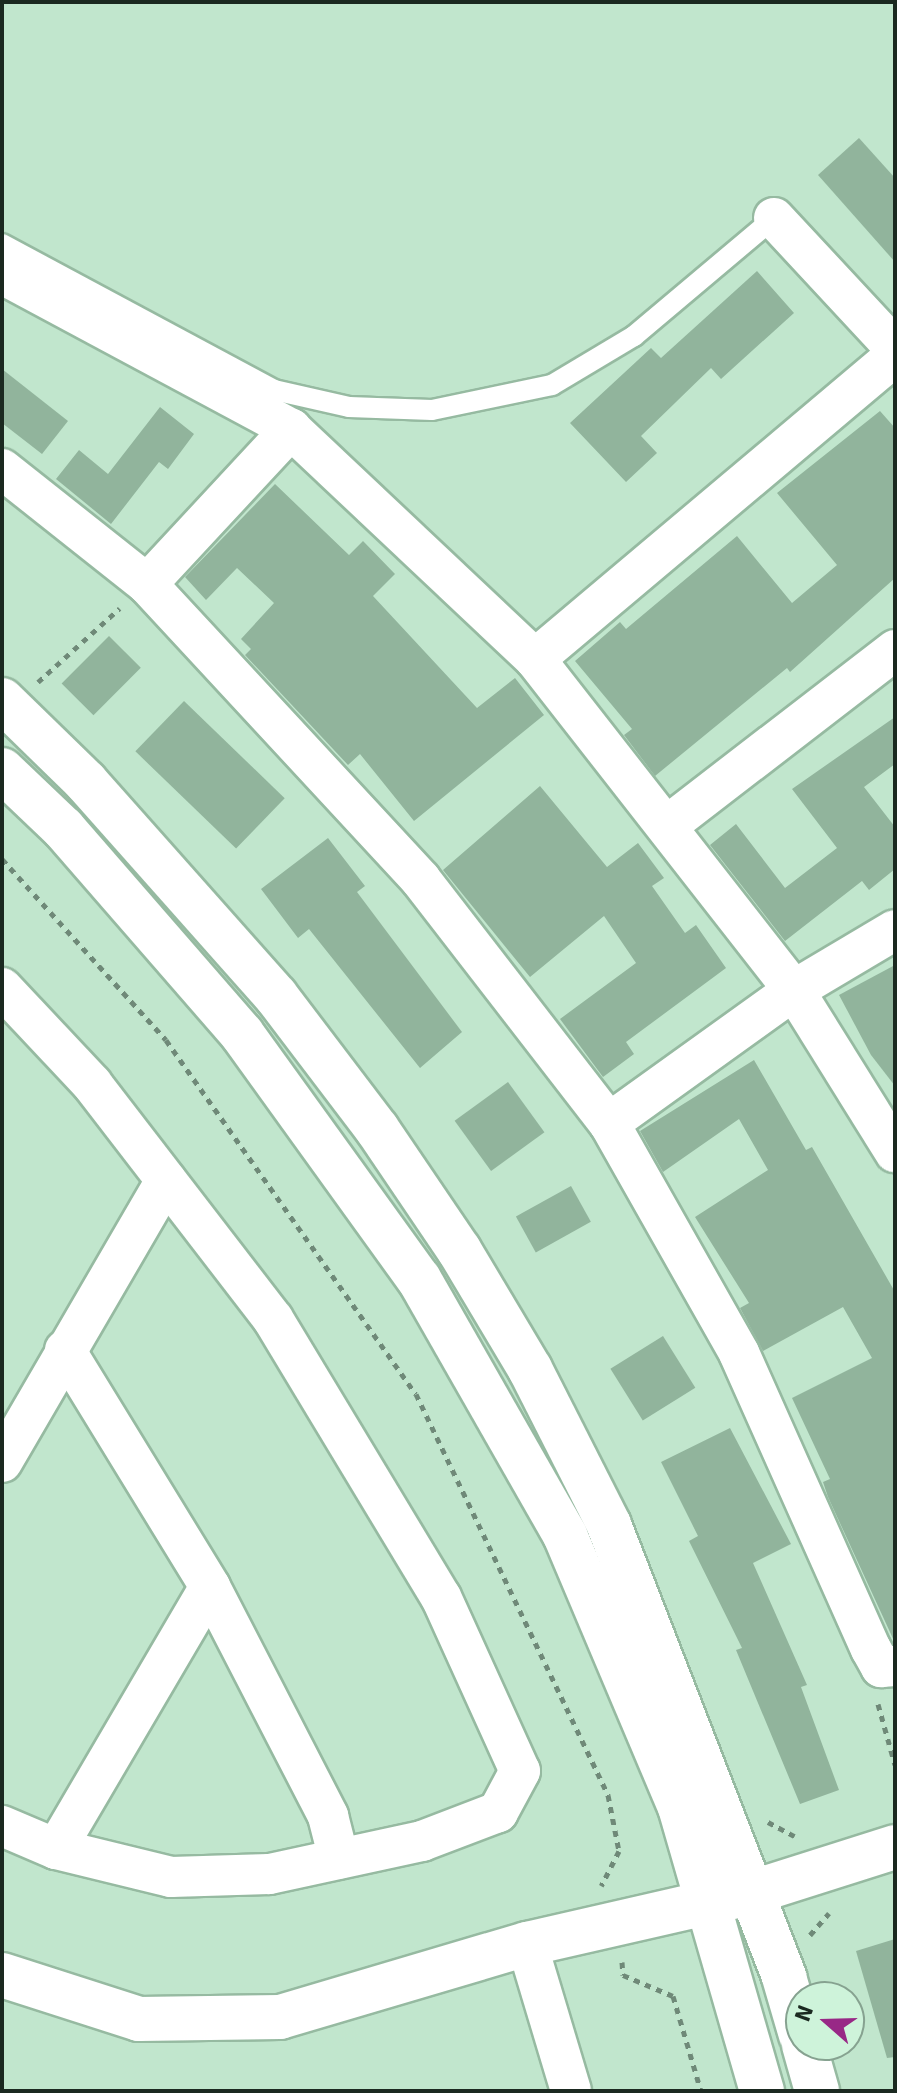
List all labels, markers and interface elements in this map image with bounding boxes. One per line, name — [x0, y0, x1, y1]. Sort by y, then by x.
north arrow — [785, 1981, 865, 2061]
text: N — [789, 2001, 819, 2025]

